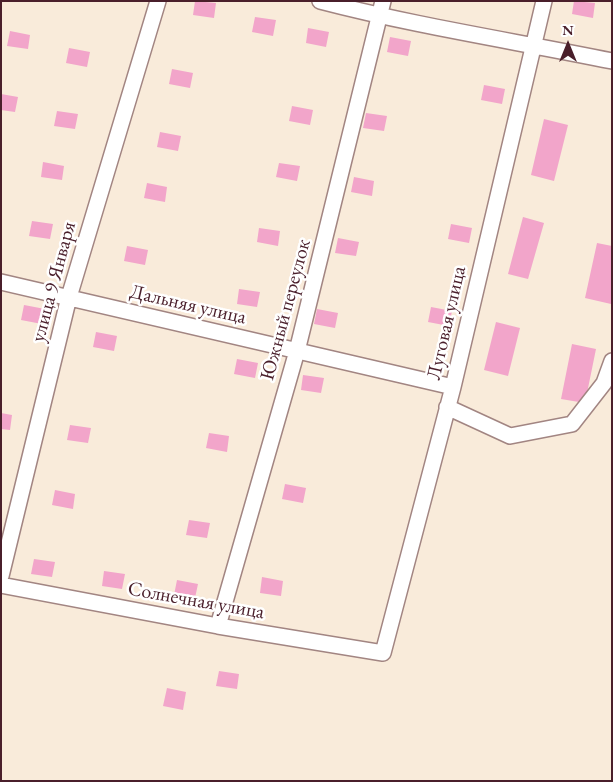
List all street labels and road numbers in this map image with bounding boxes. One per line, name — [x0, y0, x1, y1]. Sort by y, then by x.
street label: улица 9 Января — [26, 219, 82, 345]
street label: Южный переулок — [256, 237, 316, 383]
street label: Луговая улица — [422, 264, 472, 382]
street label: Дальняя улица — [128, 280, 248, 330]
street label: Солнечная улица — [126, 577, 266, 625]

